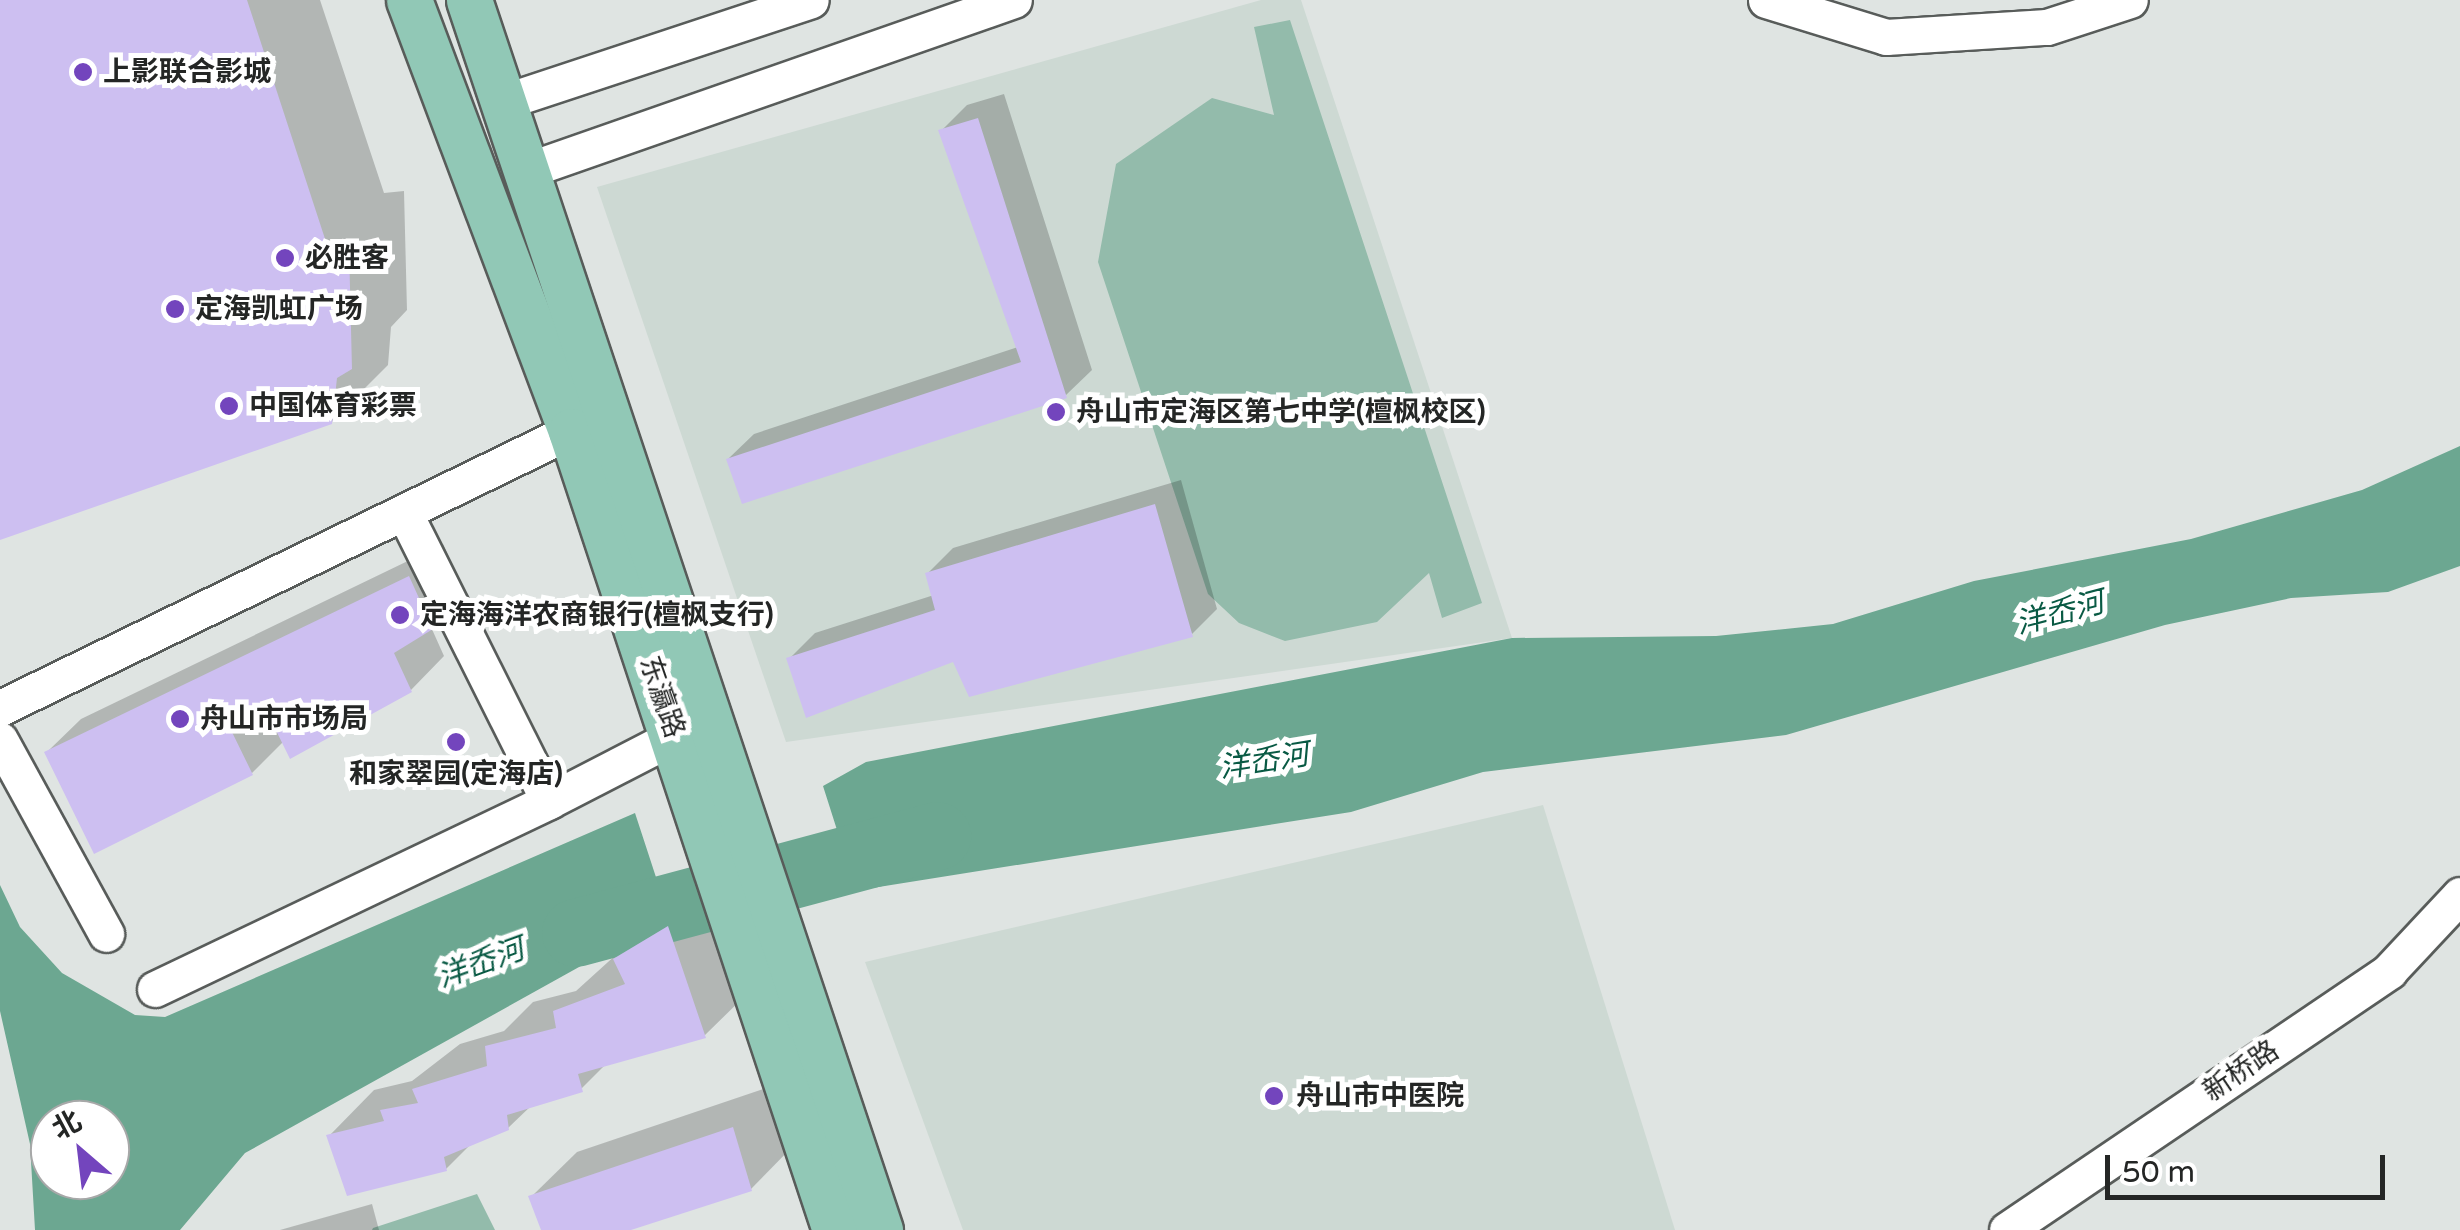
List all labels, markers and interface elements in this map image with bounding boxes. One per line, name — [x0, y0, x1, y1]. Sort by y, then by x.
place label: 上影联合影城 — [103, 55, 271, 89]
marker: 上影联合影城 — [72, 61, 94, 83]
place label: 必胜客 — [305, 241, 389, 275]
marker: 必胜客 — [274, 247, 296, 269]
place label: 定海凯虹广场 — [195, 292, 363, 326]
marker: 定海凯虹广场 — [164, 298, 186, 320]
place label: 中国体育彩票 — [249, 389, 417, 423]
marker: 中国体育彩票 — [218, 395, 240, 417]
place label: 舟山市定海区第七中学(檀枫校区) — [1076, 395, 1485, 429]
marker: 舟山市定海区第七中学(檀枫校区) — [1045, 401, 1067, 423]
water label: 洋岙河 — [2012, 585, 2108, 643]
place label: 定海海洋农商银行(檀枫支行) — [420, 598, 773, 632]
marker: 定海海洋农商银行(檀枫支行) — [389, 604, 411, 626]
street label: 东瀛路 — [632, 652, 692, 742]
place label: 舟山市市场局 — [200, 702, 368, 736]
marker: 舟山市市场局 — [169, 708, 191, 730]
marker: 和家翠园(定海店) — [445, 731, 467, 753]
water label: 洋岙河 — [1217, 737, 1311, 787]
place label: 和家翠园(定海店) — [349, 757, 563, 791]
water label: 洋岙河 — [433, 932, 529, 996]
street label: 新桥路 — [2197, 1034, 2285, 1108]
place label: 舟山市中医院 — [1296, 1079, 1464, 1113]
marker: 舟山市中医院 — [1261, 1083, 1287, 1109]
north arrow — [30, 1100, 130, 1200]
text: 北 — [46, 1104, 87, 1147]
scale bar — [2110, 1135, 2390, 1197]
text: 50 m — [2122, 1154, 2195, 1191]

